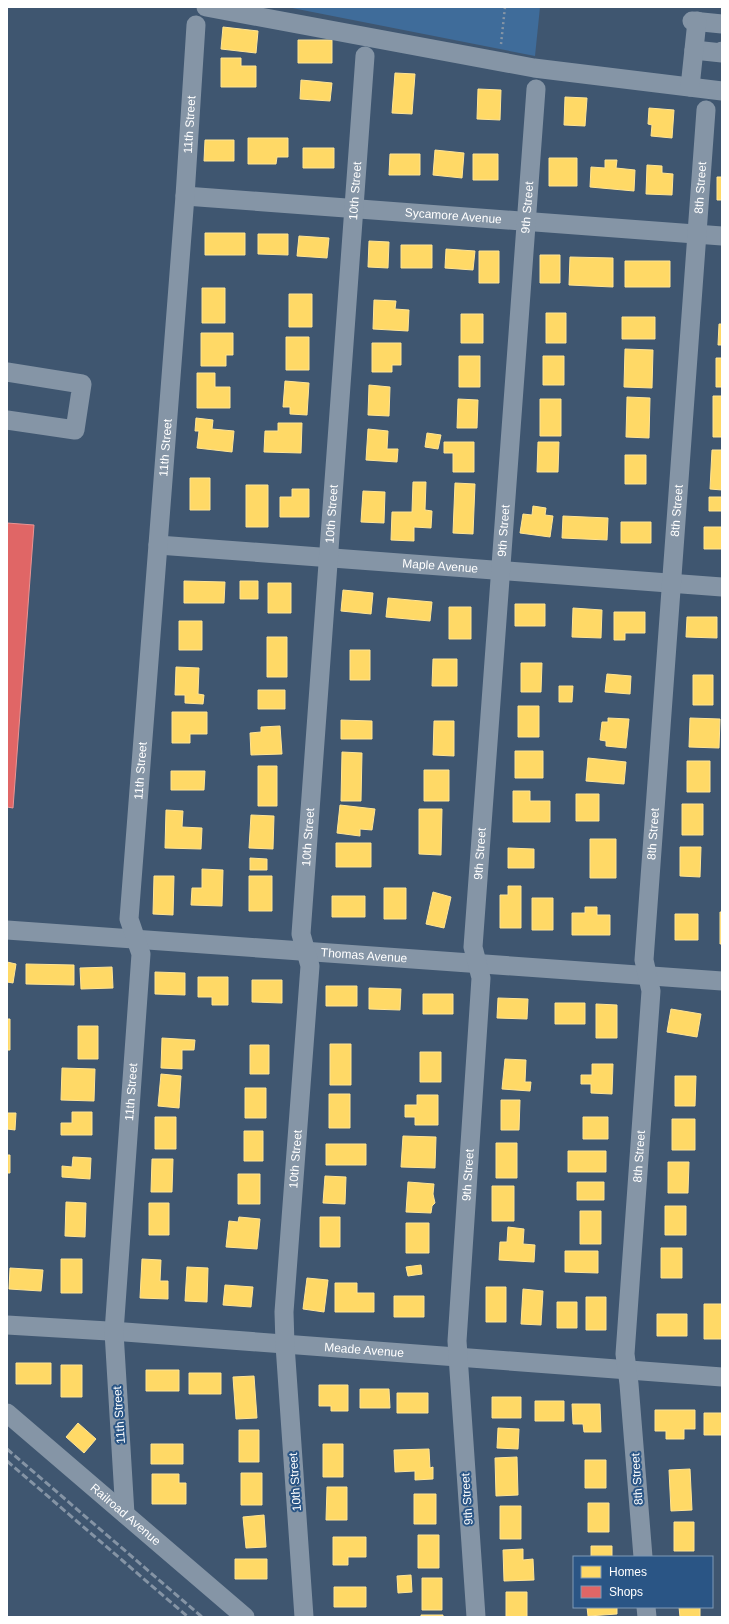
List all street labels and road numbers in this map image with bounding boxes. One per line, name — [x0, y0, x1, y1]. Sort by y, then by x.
street label: 11th Street — [181, 95, 198, 154]
street label: 10th Street — [346, 160, 364, 221]
street label: 8th Street — [691, 160, 709, 214]
street label: 9th Street — [518, 180, 536, 234]
street label: Sycamore Avenue — [404, 205, 503, 227]
street label: 11th Street — [156, 418, 175, 477]
street label: 10th Street — [322, 484, 341, 544]
street label: 8th Street — [668, 484, 686, 537]
street label: 9th Street — [495, 503, 513, 557]
street label: Maple Avenue — [402, 556, 479, 576]
street label: 11th Street — [131, 741, 150, 800]
street label: 10th Street — [299, 807, 317, 867]
street label: 8th Street — [644, 807, 662, 860]
street label: 9th Street — [471, 827, 489, 880]
street label: Thomas Avenue — [320, 945, 408, 966]
street label: 11th Street — [122, 1062, 140, 1121]
street label: 10th Street — [286, 1129, 305, 1189]
street label: 8th Street — [630, 1129, 648, 1183]
street label: 9th Street — [459, 1148, 477, 1201]
street label: Meade Avenue — [324, 1340, 405, 1360]
street label: 11th Street — [110, 1385, 128, 1444]
street label: 10th Street — [286, 1452, 304, 1512]
street label: 8th Street — [628, 1452, 646, 1505]
street label: 9th Street — [458, 1472, 476, 1525]
street label: Railroad Avenue — [87, 1481, 164, 1549]

